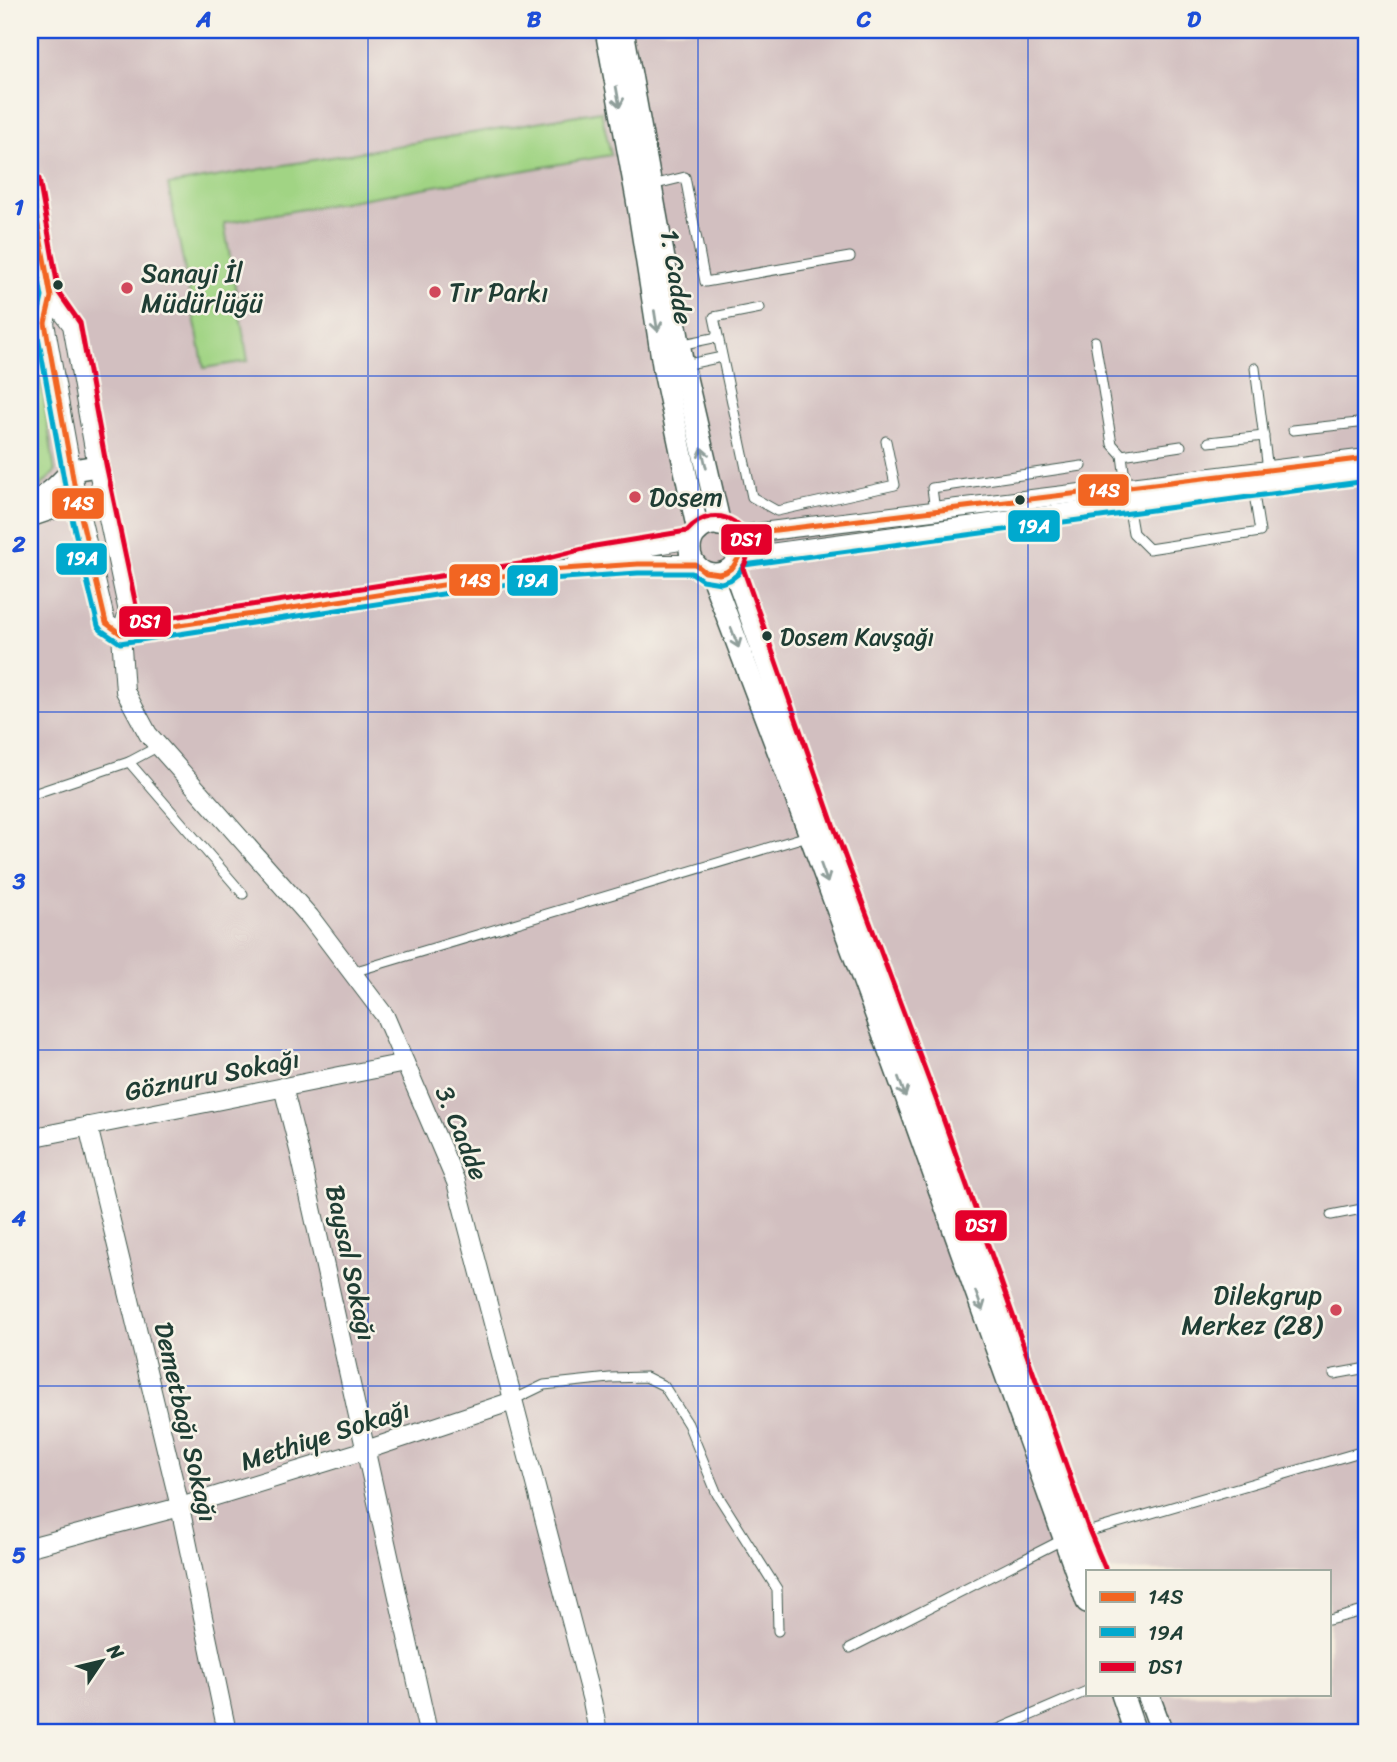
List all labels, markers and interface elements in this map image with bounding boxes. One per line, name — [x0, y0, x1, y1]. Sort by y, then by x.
text: A — [195, 0, 212, 40]
text: B — [527, 0, 542, 40]
text: C — [856, 0, 872, 40]
text: D — [1187, 0, 1202, 40]
one-way arrow — [612, 85, 625, 108]
text: 1 — [14, 187, 24, 228]
street label: 1. Cadde — [647, 226, 707, 328]
place label: Sanayi İl Müdürlüğü — [141, 250, 264, 326]
place label: Tır Parkı — [449, 269, 549, 315]
unlabelled marker — [51, 278, 65, 292]
marker: Sanayi İl Müdürlüğü — [119, 280, 135, 296]
marker: Tır Parkı — [427, 284, 443, 300]
one-way arrow — [650, 309, 663, 332]
one-way arrow — [697, 447, 710, 470]
line badge: 14S — [1077, 473, 1130, 507]
place label: Dosem — [649, 474, 723, 520]
text: 14S — [1088, 474, 1120, 507]
line badge: 14S — [51, 487, 105, 520]
text: 14S — [62, 487, 94, 520]
marker: Dosem — [627, 489, 643, 505]
unlabelled marker — [1013, 493, 1027, 507]
line badge: 19A — [1007, 509, 1061, 543]
text: 19A — [1018, 510, 1050, 543]
line badge: DS1 — [720, 523, 773, 556]
text: DS1 — [730, 523, 762, 556]
text: 2 — [11, 524, 26, 565]
line badge: 19A — [55, 542, 108, 576]
text: 19A — [66, 542, 98, 575]
line badge: 14S — [448, 563, 501, 597]
text: 14S — [459, 564, 491, 597]
line badge: 19A — [506, 564, 559, 597]
text: 19A — [516, 564, 548, 597]
line badge: DS1 — [118, 605, 172, 638]
text: DS1 — [129, 605, 161, 638]
place label: Dosem Kavşağı — [780, 616, 934, 658]
one-way arrow — [730, 626, 742, 648]
marker: Dosem Kavşağı — [760, 629, 774, 643]
text: 3 — [12, 861, 26, 902]
one-way arrow — [819, 862, 831, 884]
street label: Göznuru Sokağı — [121, 1035, 303, 1115]
one-way arrow — [897, 1075, 909, 1097]
street label: 3. Cadde — [422, 1079, 502, 1187]
street label: Baysal Sokağı — [312, 1181, 390, 1345]
text: 4 — [11, 1198, 27, 1239]
line badge: DS1 — [954, 1209, 1008, 1242]
text: DS1 — [965, 1209, 997, 1242]
place label: Dilekgrup Merkez (28) — [1181, 1272, 1324, 1348]
one-way arrow — [974, 1290, 986, 1312]
marker: Dilekgrup Merkez (28) — [1328, 1302, 1344, 1318]
street label: Demetbağı Sokağı — [141, 1317, 231, 1527]
street label: Methiye Sokağı — [234, 1386, 416, 1484]
text: 5 — [12, 1535, 26, 1576]
legend — [1086, 1570, 1330, 1696]
text: 14S — [1148, 1578, 1183, 1616]
text: 19A — [1148, 1614, 1184, 1652]
north arrow — [66, 1626, 136, 1696]
text: N — [98, 1636, 133, 1667]
text: DS1 — [1148, 1648, 1183, 1686]

